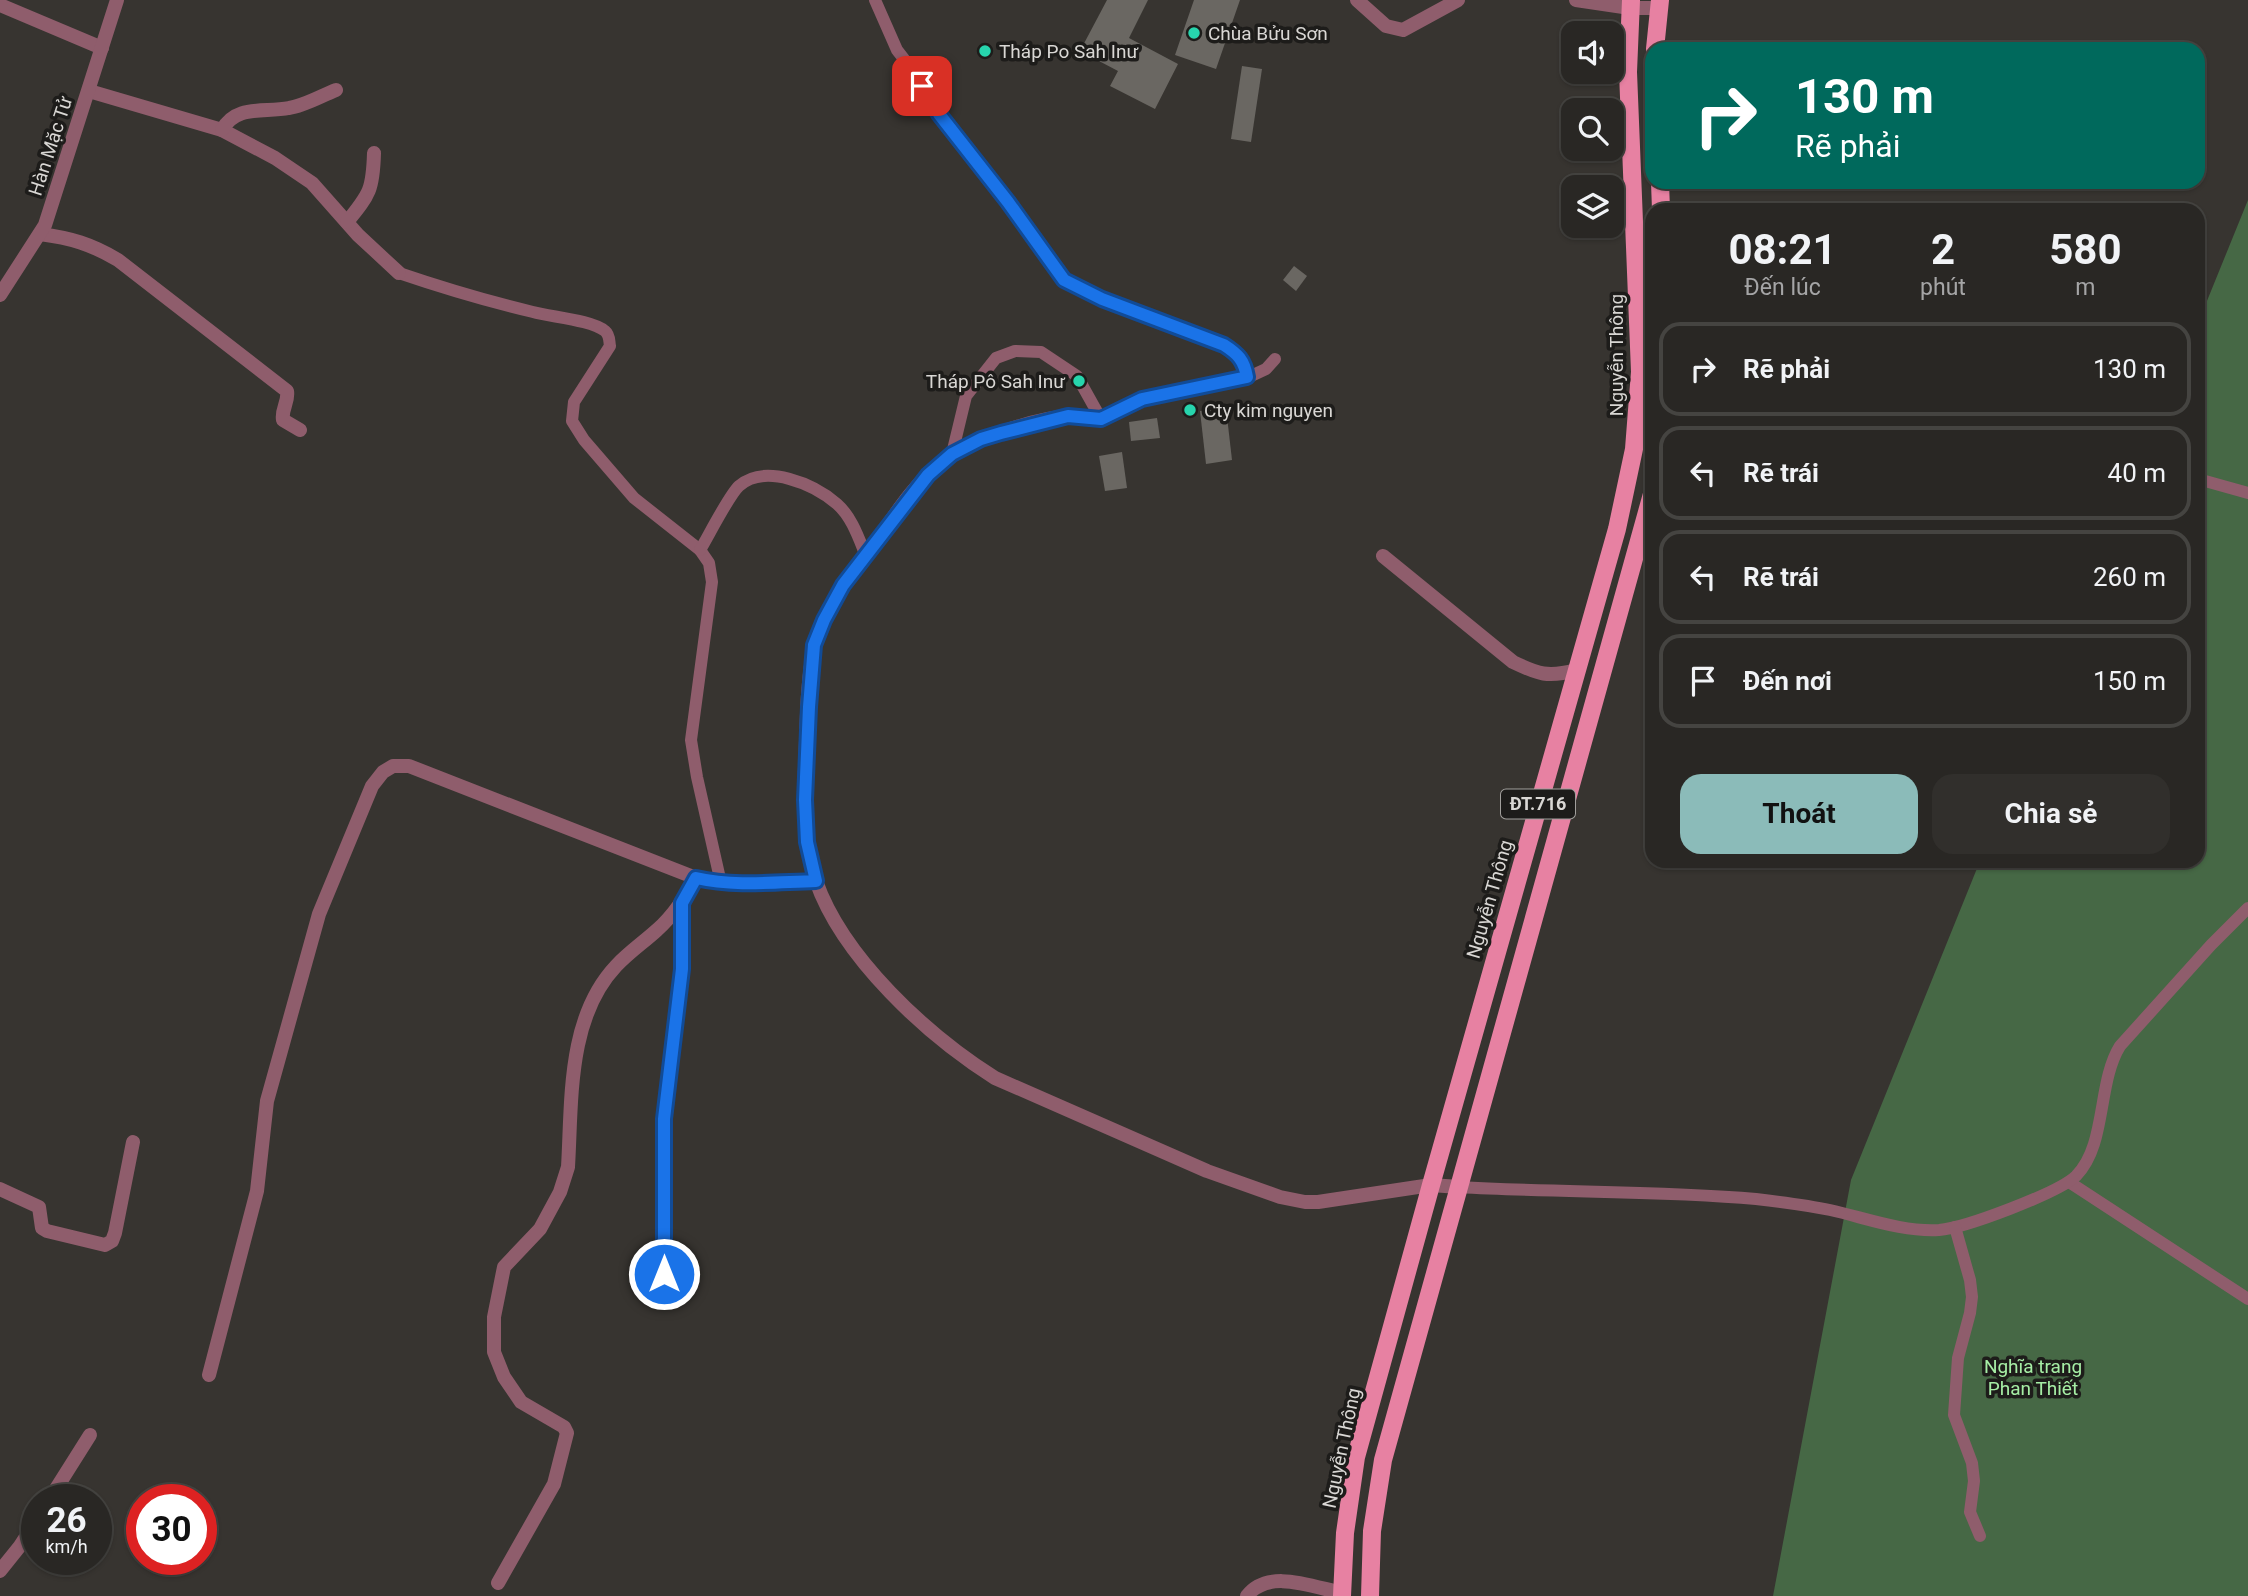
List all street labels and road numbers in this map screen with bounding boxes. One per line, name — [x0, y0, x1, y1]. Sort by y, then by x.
street label: Hàn Mặc Tử — [24, 93, 78, 198]
street label: Nguyễn Thông — [1605, 294, 1628, 416]
road number: ĐT.716 — [1501, 790, 1575, 818]
street label: Nguyễn Thông — [1462, 837, 1517, 961]
street label: Nguyễn Thông — [1318, 1386, 1365, 1510]

